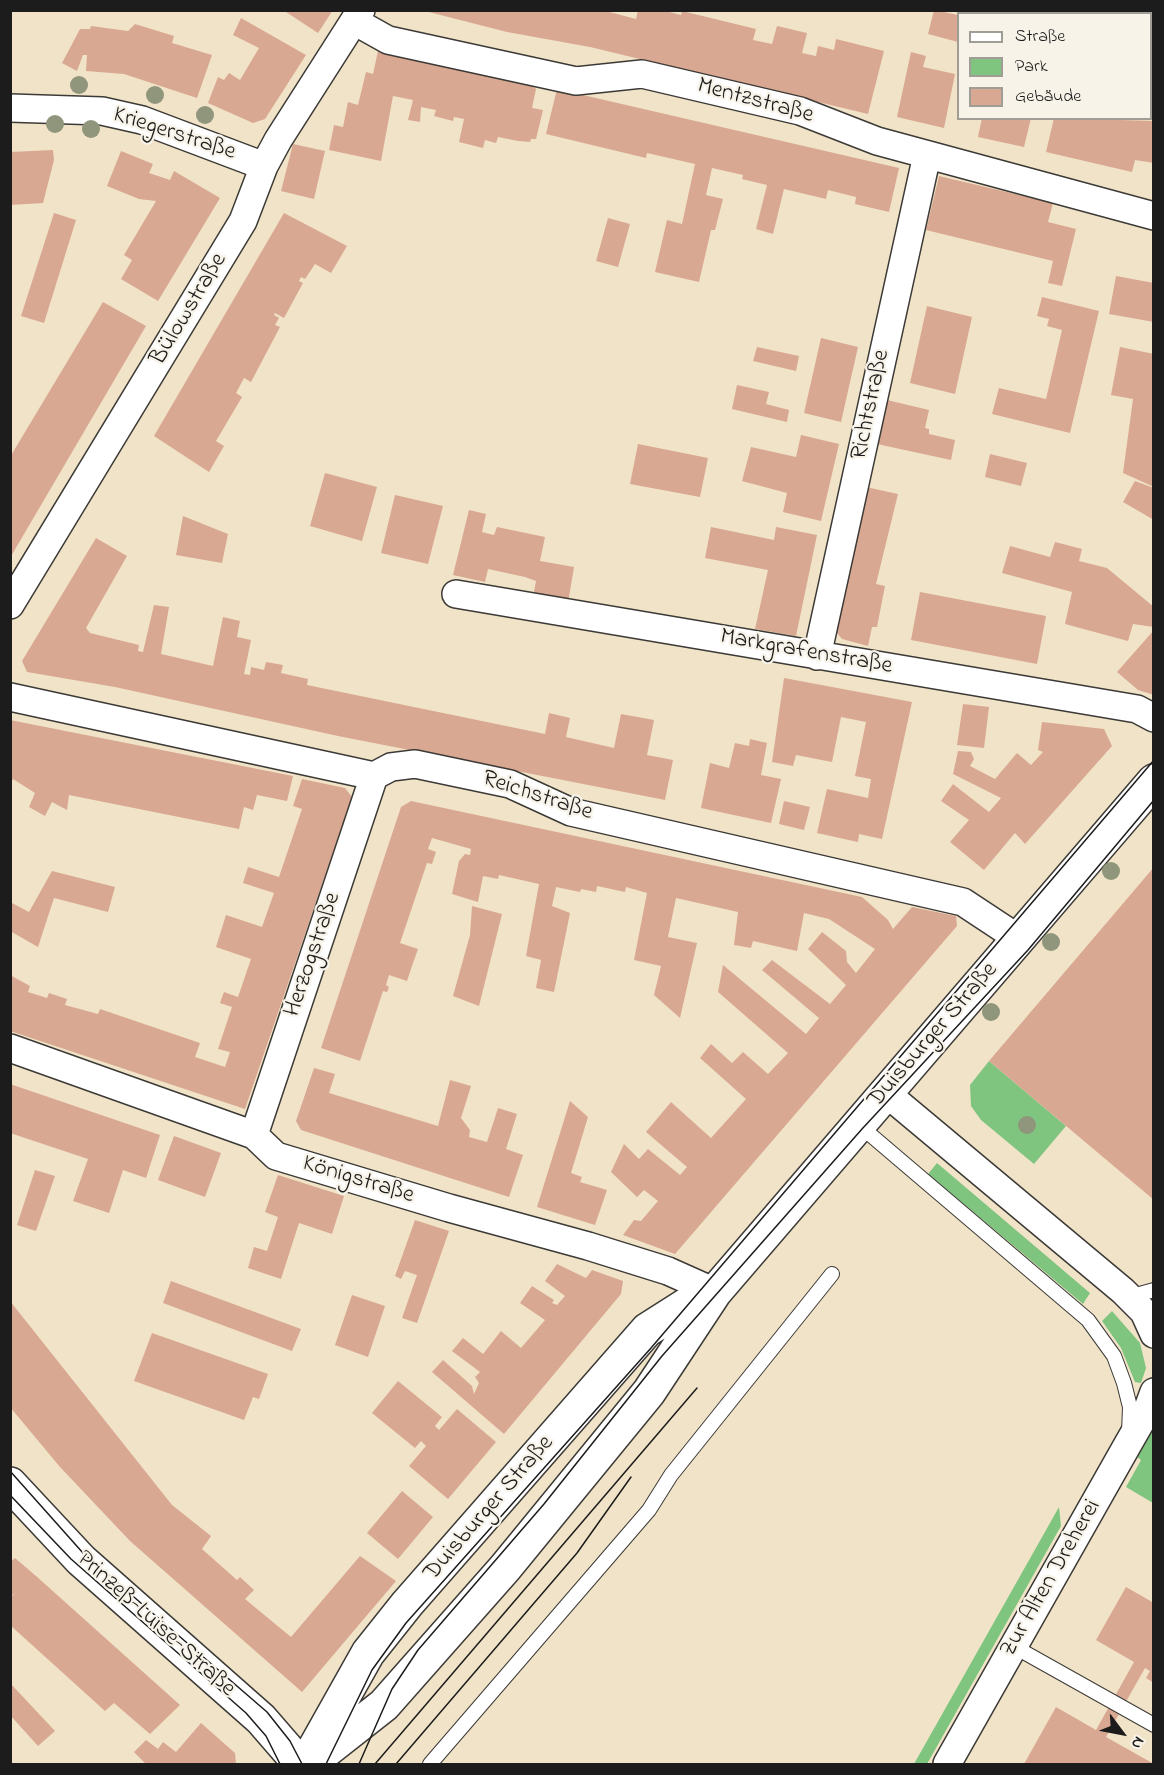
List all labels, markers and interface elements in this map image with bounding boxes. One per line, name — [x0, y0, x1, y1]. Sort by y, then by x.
legend — [957, 12, 1152, 120]
text: Straße — [1015, 24, 1065, 50]
text: Park — [1015, 54, 1048, 80]
street label: Mentzstraße — [694, 73, 816, 131]
text: Gebäude — [1015, 84, 1081, 110]
street label: Kriegerstraße — [109, 102, 239, 168]
street label: Bülowstraße — [145, 249, 235, 371]
street label: Richtstraße — [846, 347, 898, 463]
street label: Markgrafenstraße — [718, 624, 894, 682]
street label: Reichstraße — [478, 766, 596, 828]
street label: Herzogstraße — [279, 889, 349, 1021]
street label: Duisburger Straße — [863, 957, 1005, 1115]
street label: Königstraße — [299, 1150, 417, 1212]
street label: Duisburger Straße — [419, 1430, 561, 1588]
street label: Zur Alten Dreherei — [995, 1495, 1109, 1663]
street label: Prinzeß-Luise-Straße — [69, 1546, 241, 1704]
north arrow — [1092, 1703, 1152, 1763]
text: N — [1124, 1732, 1150, 1753]

